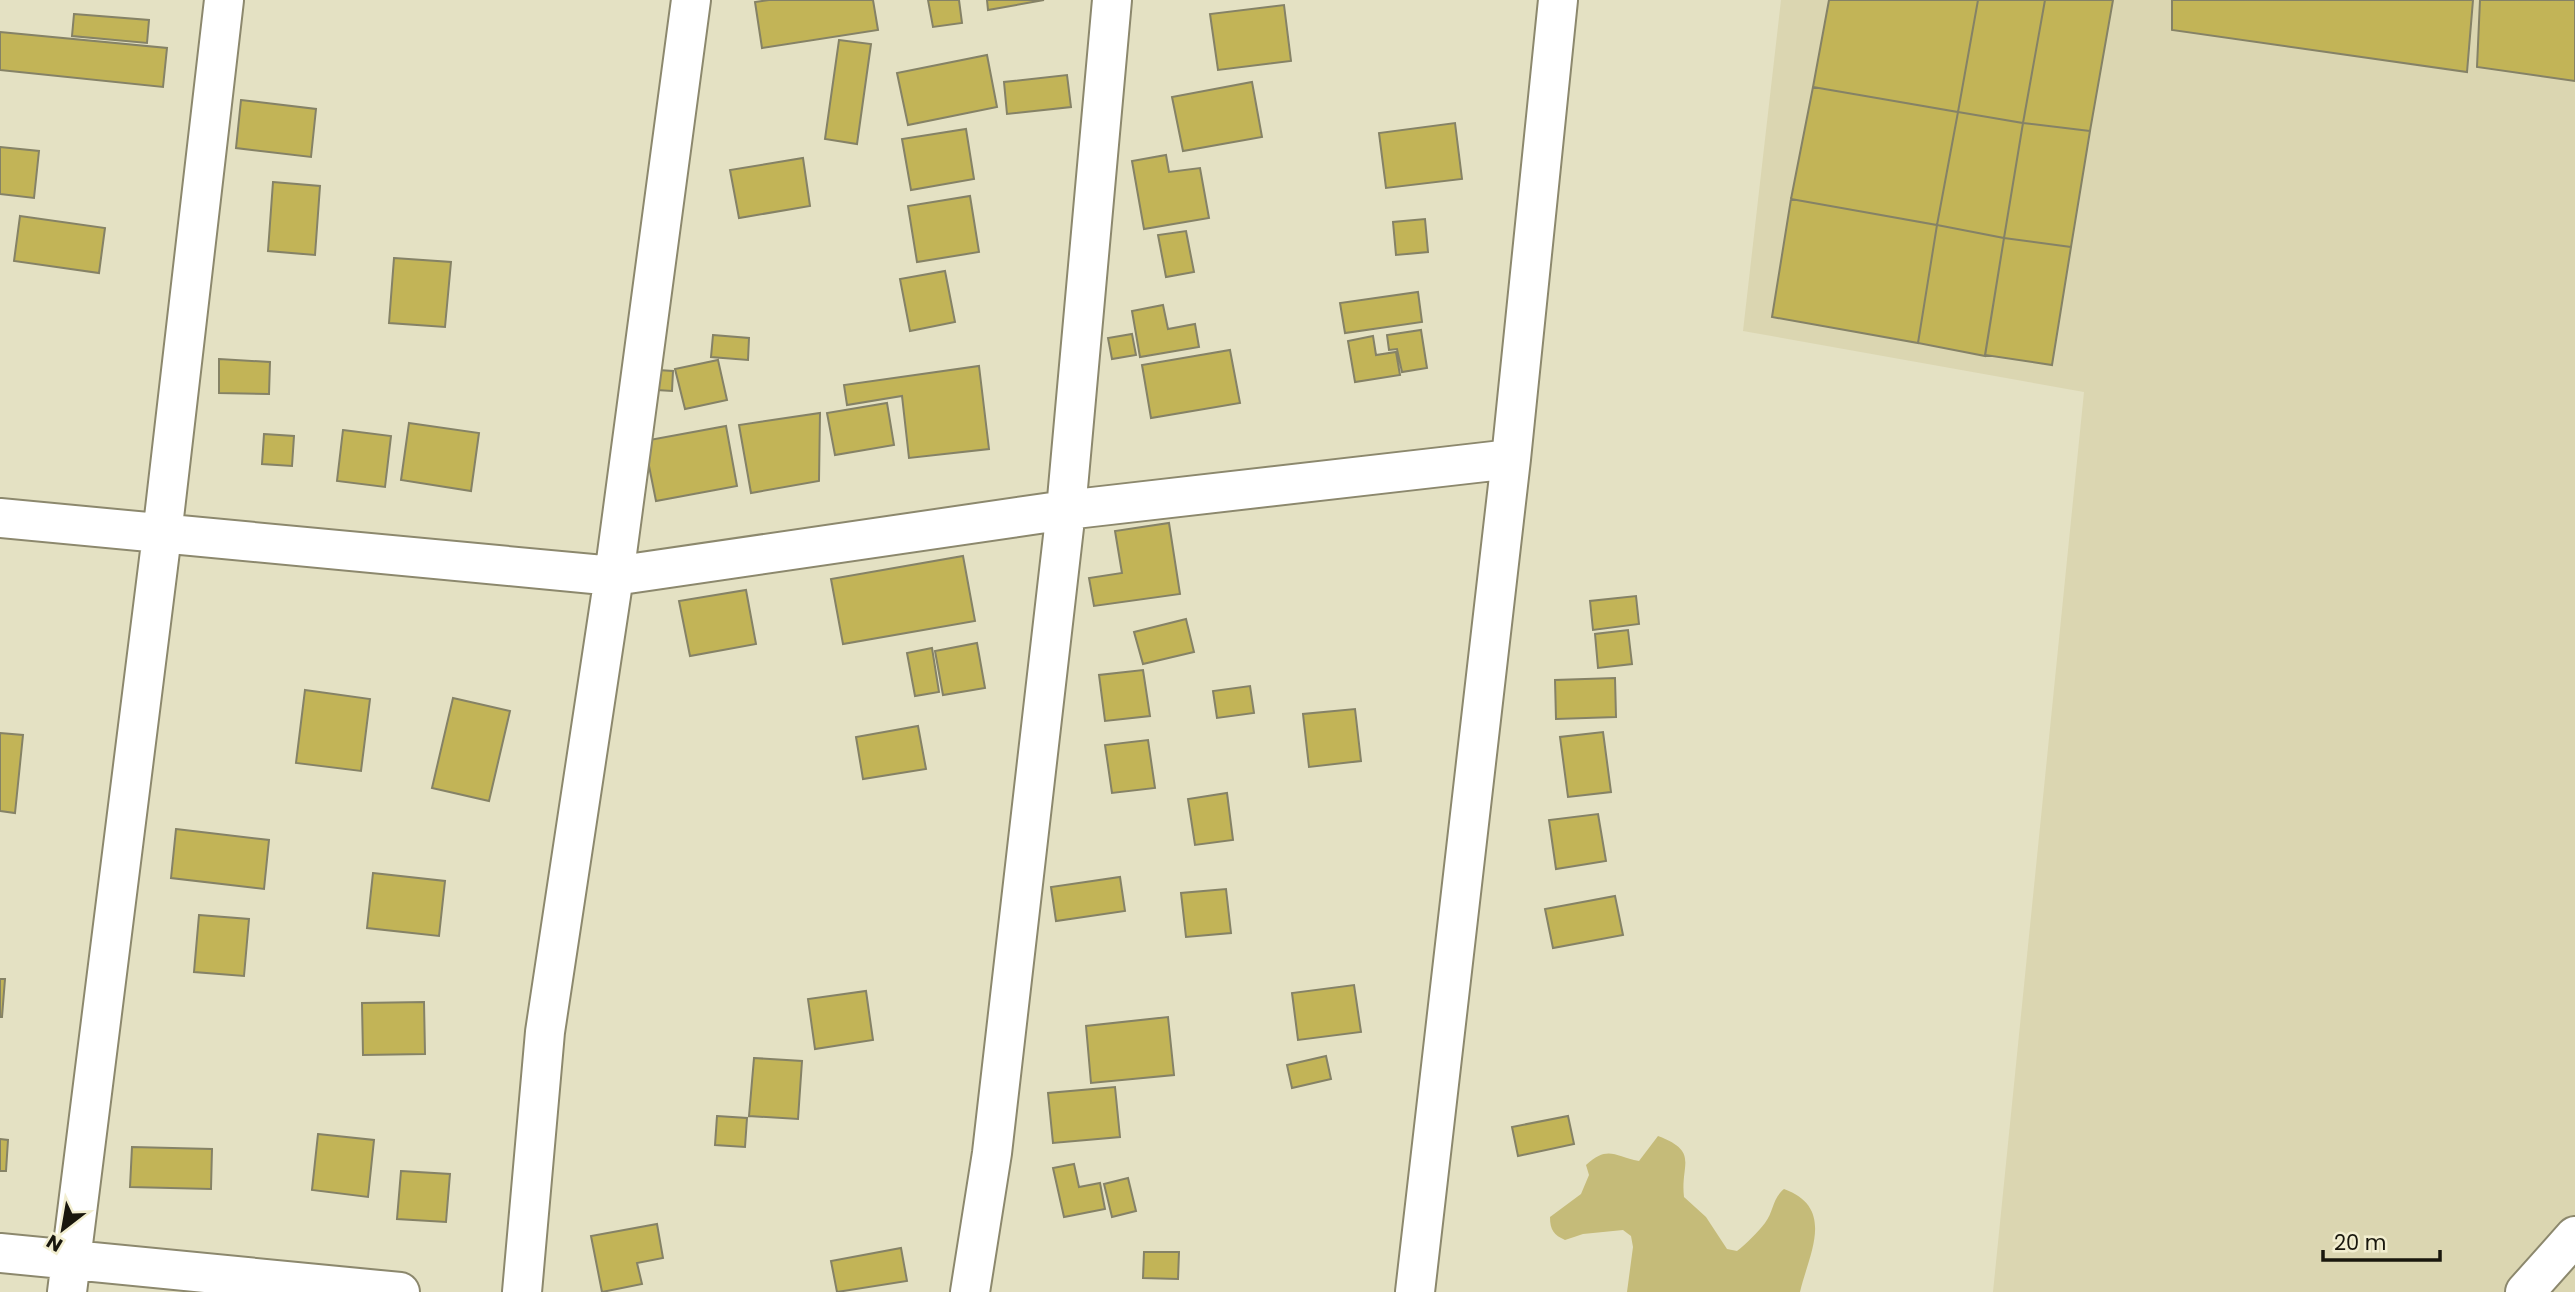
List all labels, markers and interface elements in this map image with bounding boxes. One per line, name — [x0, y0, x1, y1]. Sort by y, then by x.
north arrow — [28, 1194, 98, 1264]
scale bar — [2323, 1218, 2440, 1262]
text: N — [41, 1228, 68, 1258]
text: 20 m — [2334, 1228, 2387, 1257]

